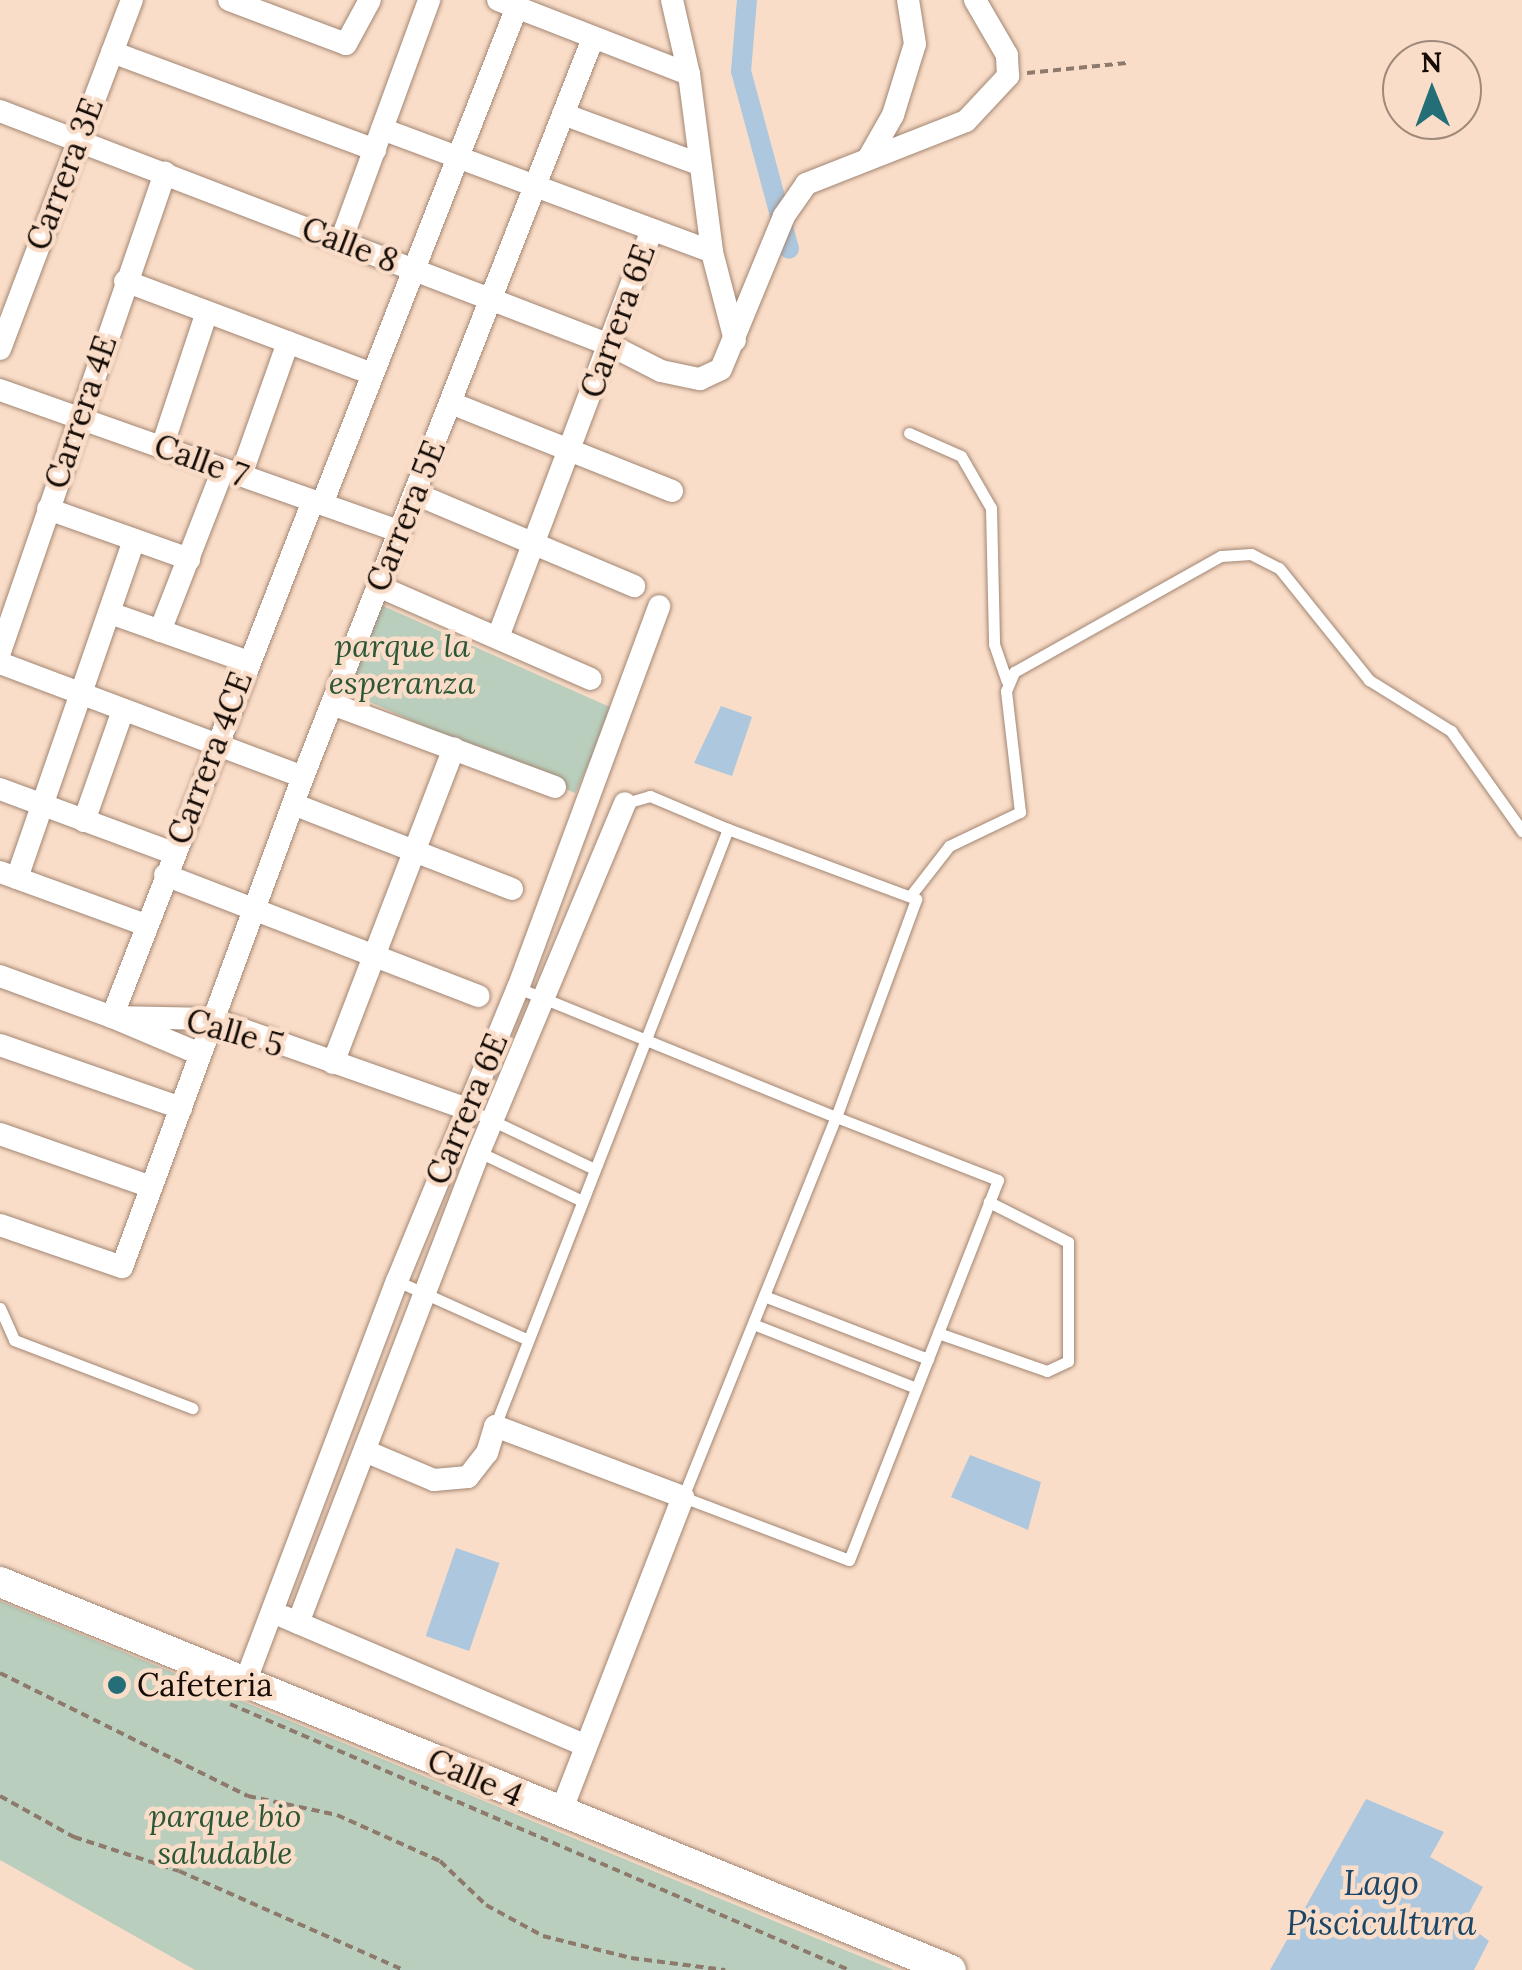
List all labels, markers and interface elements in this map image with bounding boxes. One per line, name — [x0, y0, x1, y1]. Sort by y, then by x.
north arrow — [1382, 40, 1482, 140]
text: N — [1420, 44, 1443, 80]
street label: Carrera 3E — [18, 92, 112, 256]
street label: Calle 8 — [296, 209, 404, 281]
street label: Carrera 6E — [572, 239, 664, 403]
street label: Carrera 4E — [37, 330, 125, 494]
street label: Calle 7 — [149, 426, 253, 496]
street label: Carrera 5E — [358, 435, 454, 597]
park label: parque la esperanza — [329, 628, 475, 703]
street label: Carrera 4CE — [159, 666, 261, 850]
street label: Calle 5 — [182, 1001, 288, 1065]
street label: Carrera 6E — [418, 1028, 516, 1190]
place label: Cafeteria — [137, 1666, 273, 1704]
marker: Cafeteria — [106, 1674, 128, 1696]
street label: Calle 4 — [422, 1741, 528, 1815]
park label: parque bio saludable — [149, 1798, 301, 1873]
water label: Lago Piscicultura — [1286, 1862, 1476, 1944]

